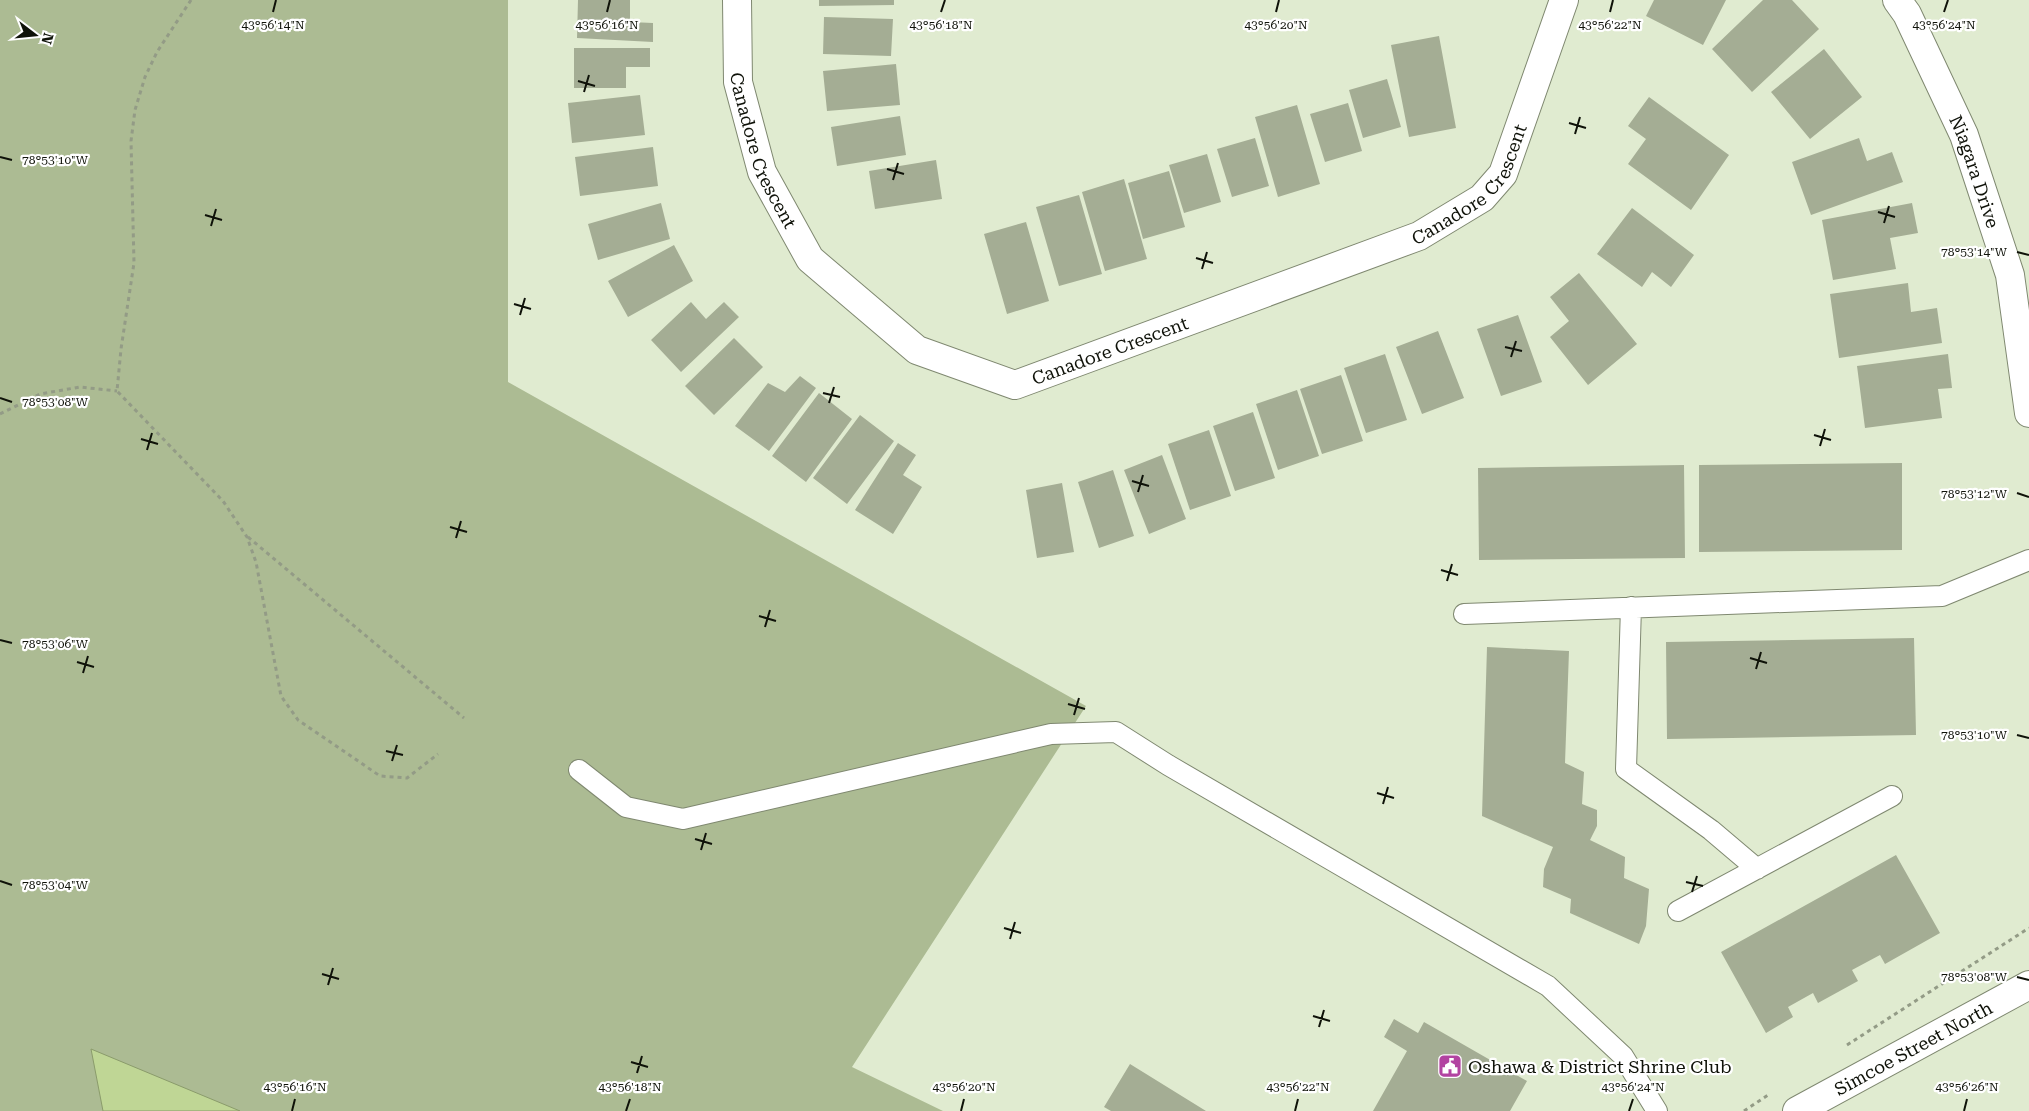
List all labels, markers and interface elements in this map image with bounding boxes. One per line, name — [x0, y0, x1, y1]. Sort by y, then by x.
north arrow — [10, 10, 60, 60]
text: 43°56'14"N — [241, 18, 305, 32]
text: 43°56'16"N — [575, 18, 639, 32]
text: 43°56'18"N — [909, 18, 973, 32]
text: 43°56'20"N — [1244, 18, 1308, 32]
text: 43°56'22"N — [1578, 18, 1642, 32]
text: 43°56'24"N — [1912, 18, 1976, 32]
text: N — [38, 31, 57, 46]
street label: Canadore Crescent — [727, 72, 801, 232]
street label: Niagara Drive — [1946, 111, 2004, 231]
street label: Canadore Crescent — [1409, 121, 1530, 248]
text: 78°53'10"W — [22, 153, 89, 167]
text: 78°53'14"W — [1941, 245, 2008, 259]
street label: Canadore Crescent — [1029, 312, 1191, 388]
text: 78°53'08"W — [22, 395, 89, 409]
text: 78°53'12"W — [1941, 487, 2008, 501]
text: 78°53'06"W — [22, 637, 89, 651]
text: 78°53'10"W — [1941, 728, 2008, 742]
text: 78°53'04"W — [22, 878, 89, 892]
text: 78°53'08"W — [1941, 970, 2008, 984]
street label: Simcoe Street North — [1830, 996, 1996, 1099]
public building icon: Oshawa & District Shrine Club — [1437, 1053, 1463, 1079]
place label: Oshawa & District Shrine Club — [1468, 1056, 1732, 1077]
text: 43°56'16"N — [263, 1080, 327, 1094]
text: 43°56'18"N — [598, 1080, 662, 1094]
text: 43°56'20"N — [932, 1080, 996, 1094]
text: 43°56'22"N — [1266, 1080, 1330, 1094]
text: 43°56'24"N — [1601, 1080, 1665, 1094]
text: 43°56'26"N — [1935, 1080, 1999, 1094]

